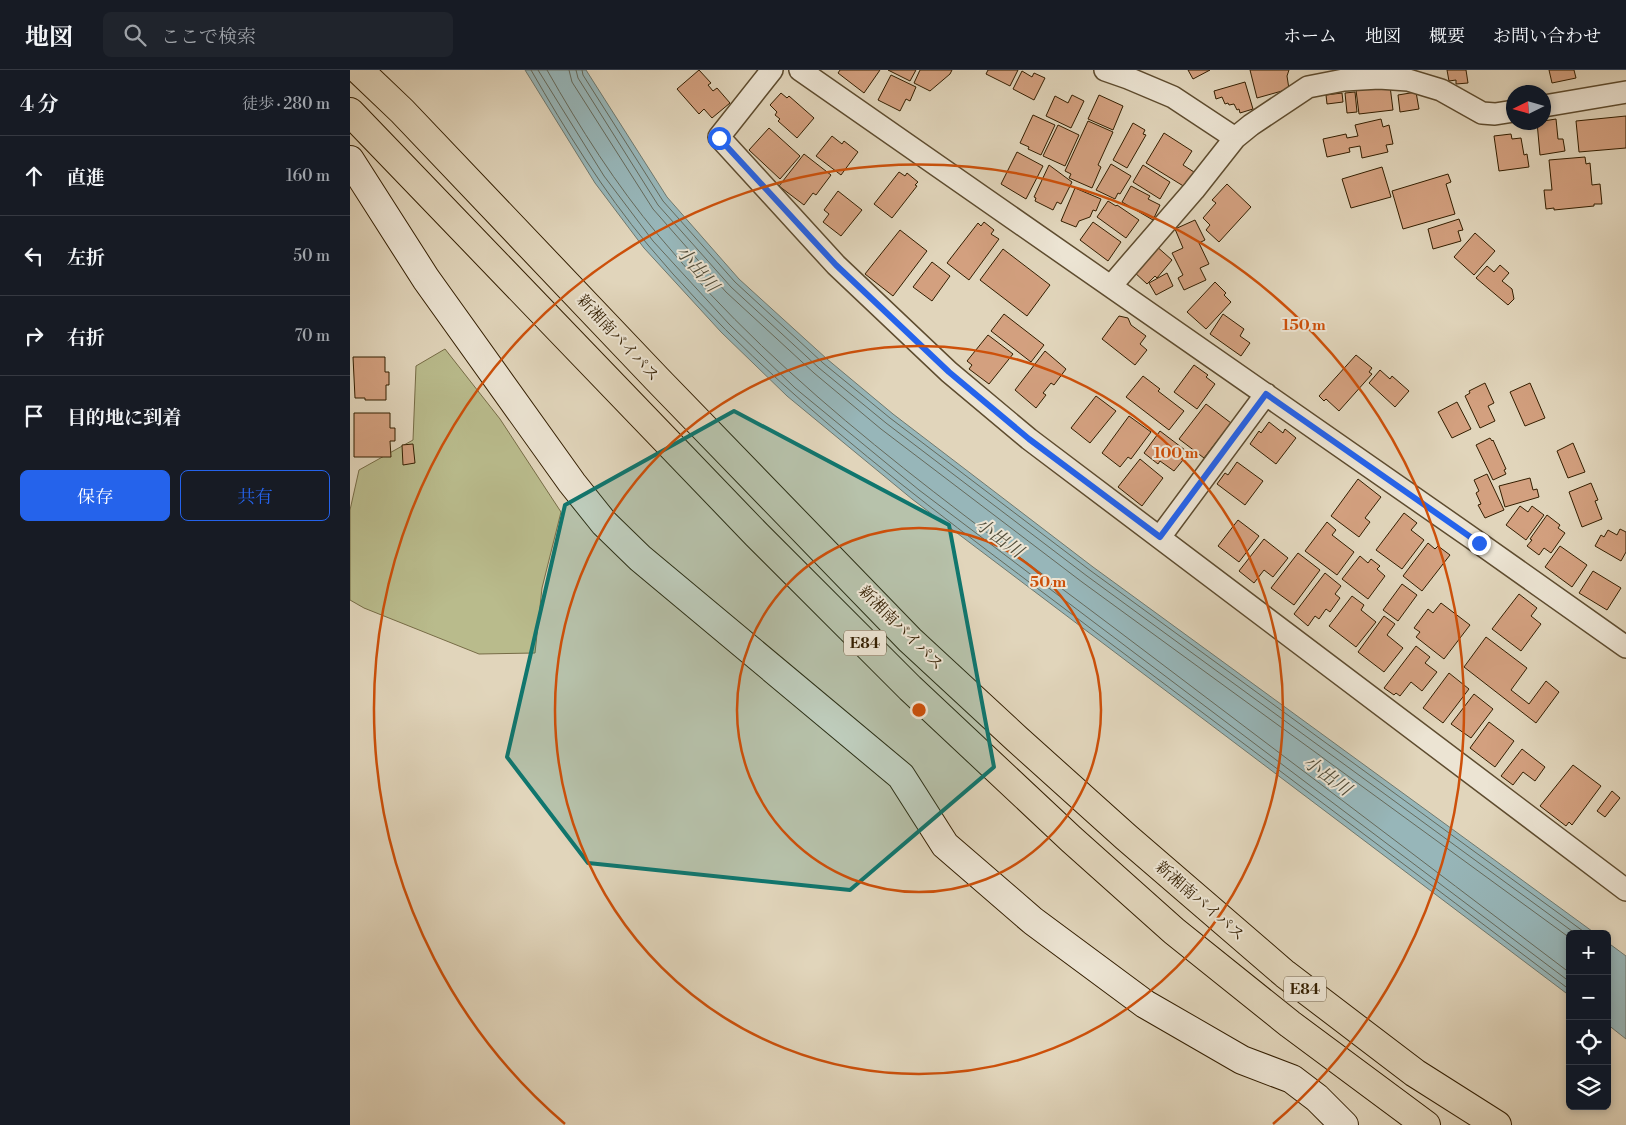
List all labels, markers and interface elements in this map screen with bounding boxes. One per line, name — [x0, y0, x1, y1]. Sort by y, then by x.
search box — [103, 12, 453, 57]
icon: search — [121, 21, 149, 49]
text: 地図 — [25, 23, 73, 53]
text: ここで検索 — [161, 25, 256, 49]
text: ホーム — [1283, 25, 1337, 48]
text: 地図 — [1365, 25, 1401, 48]
text: 概要 — [1429, 25, 1465, 48]
text: お問い合わせ — [1493, 25, 1601, 48]
north arrow — [1506, 85, 1551, 130]
text: 4 分 — [20, 92, 58, 118]
text: 徒歩 · 280 m — [242, 94, 330, 114]
route start — [708, 127, 731, 150]
icon: ahead — [20, 162, 48, 190]
text: 直進 — [67, 166, 105, 190]
text: 160 m — [286, 166, 330, 186]
water label: 小出川 — [671, 241, 725, 298]
icon: left — [20, 242, 48, 270]
text: 左折 — [67, 246, 105, 270]
text: 50 m — [293, 246, 330, 266]
street label: 新湘南バイパス — [573, 290, 663, 386]
text: 150 m — [1282, 316, 1326, 335]
icon: right — [20, 322, 48, 350]
text: 右折 — [67, 326, 105, 350]
text: 70 m — [294, 326, 330, 346]
icon: arrive — [20, 402, 48, 430]
text: 目的地に到着 — [67, 406, 181, 430]
text: 100 m — [1154, 444, 1199, 463]
button: 保存 — [20, 470, 170, 521]
button: 共有 — [180, 470, 330, 521]
water label: 小出川 — [970, 513, 1029, 564]
route end — [1468, 532, 1491, 555]
text: 50 m — [1030, 573, 1066, 592]
street label: 新湘南バイパス — [854, 581, 948, 675]
road number: E84 — [844, 630, 886, 656]
centre of rings — [910, 701, 928, 719]
water label: 小出川 — [1298, 751, 1357, 802]
street label: 新湘南バイパス — [1151, 857, 1249, 945]
map controls — [1566, 930, 1611, 1110]
button: + — [1566, 930, 1611, 975]
button: − — [1566, 975, 1611, 1020]
road number: E84 — [1284, 976, 1326, 1002]
button: locate — [1566, 1020, 1611, 1065]
button: layers — [1566, 1065, 1611, 1110]

